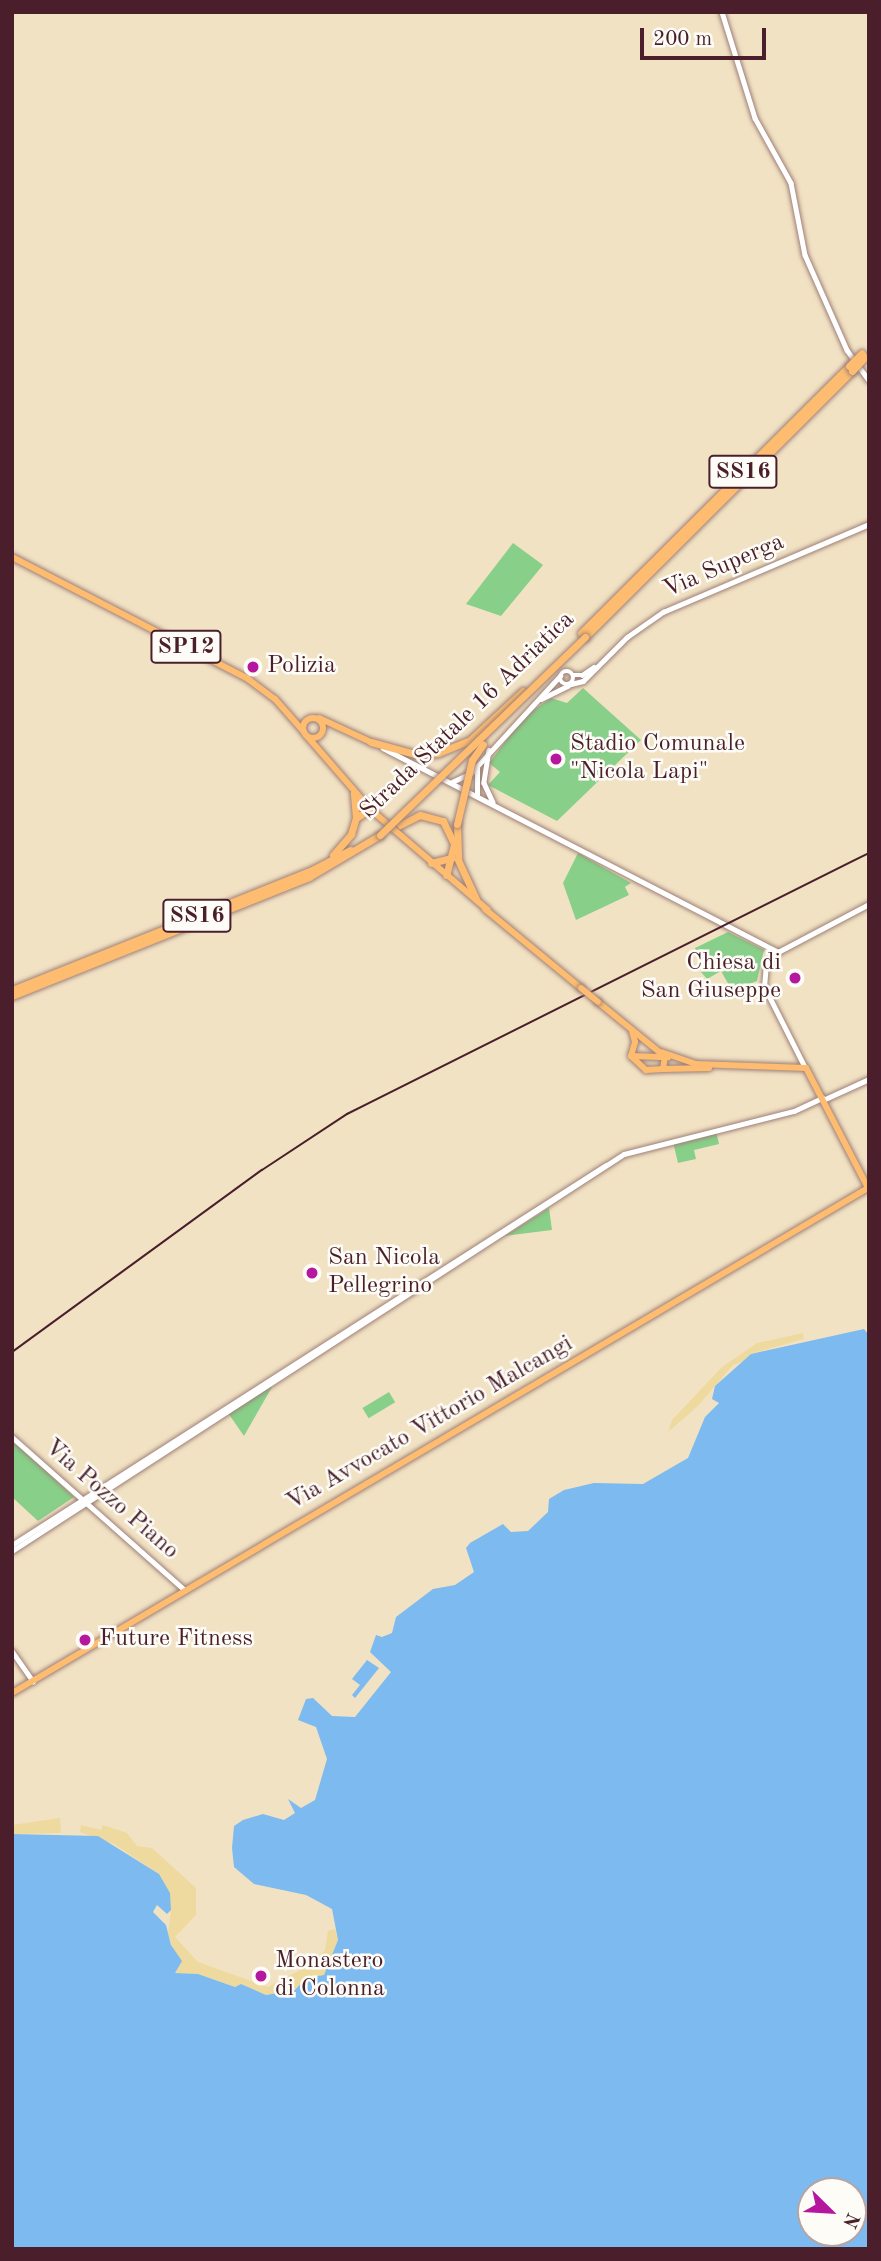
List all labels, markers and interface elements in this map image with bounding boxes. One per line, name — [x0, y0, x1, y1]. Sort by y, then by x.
scale bar — [643, 14, 769, 58]
text: 200 m — [653, 29, 712, 50]
road number: SS16 — [708, 452, 778, 492]
street label: Via Superga — [659, 529, 789, 605]
street label: Strada Statale 16 Adriatica — [355, 606, 581, 826]
road number: SP12 — [149, 628, 223, 666]
place label: Polizia — [267, 653, 336, 681]
marker: Polizia — [245, 659, 261, 675]
place label: Stadio Comunale "Nicola Lapi" — [570, 731, 745, 787]
marker: Stadio Comunale "Nicola Lapi" — [548, 751, 564, 767]
road number: SS16 — [162, 897, 232, 936]
place label: Chiesa di San Giuseppe — [641, 950, 781, 1006]
marker: Chiesa di San Giuseppe — [787, 970, 803, 986]
place label: San Nicola Pellegrino — [328, 1245, 440, 1301]
marker: San Nicola Pellegrino — [302, 1263, 322, 1283]
street label: Via Avvocato Vittorio Malcangi — [282, 1330, 578, 1518]
street label: Via Pozzo Piano — [38, 1434, 184, 1566]
place label: Future Fitness — [99, 1626, 253, 1654]
marker: Future Fitness — [77, 1632, 93, 1648]
place label: Monastero di Colonna — [275, 1948, 385, 2004]
marker: Monastero di Colonna — [253, 1968, 269, 1984]
north arrow — [797, 2177, 867, 2247]
text: N — [838, 2209, 861, 2230]

